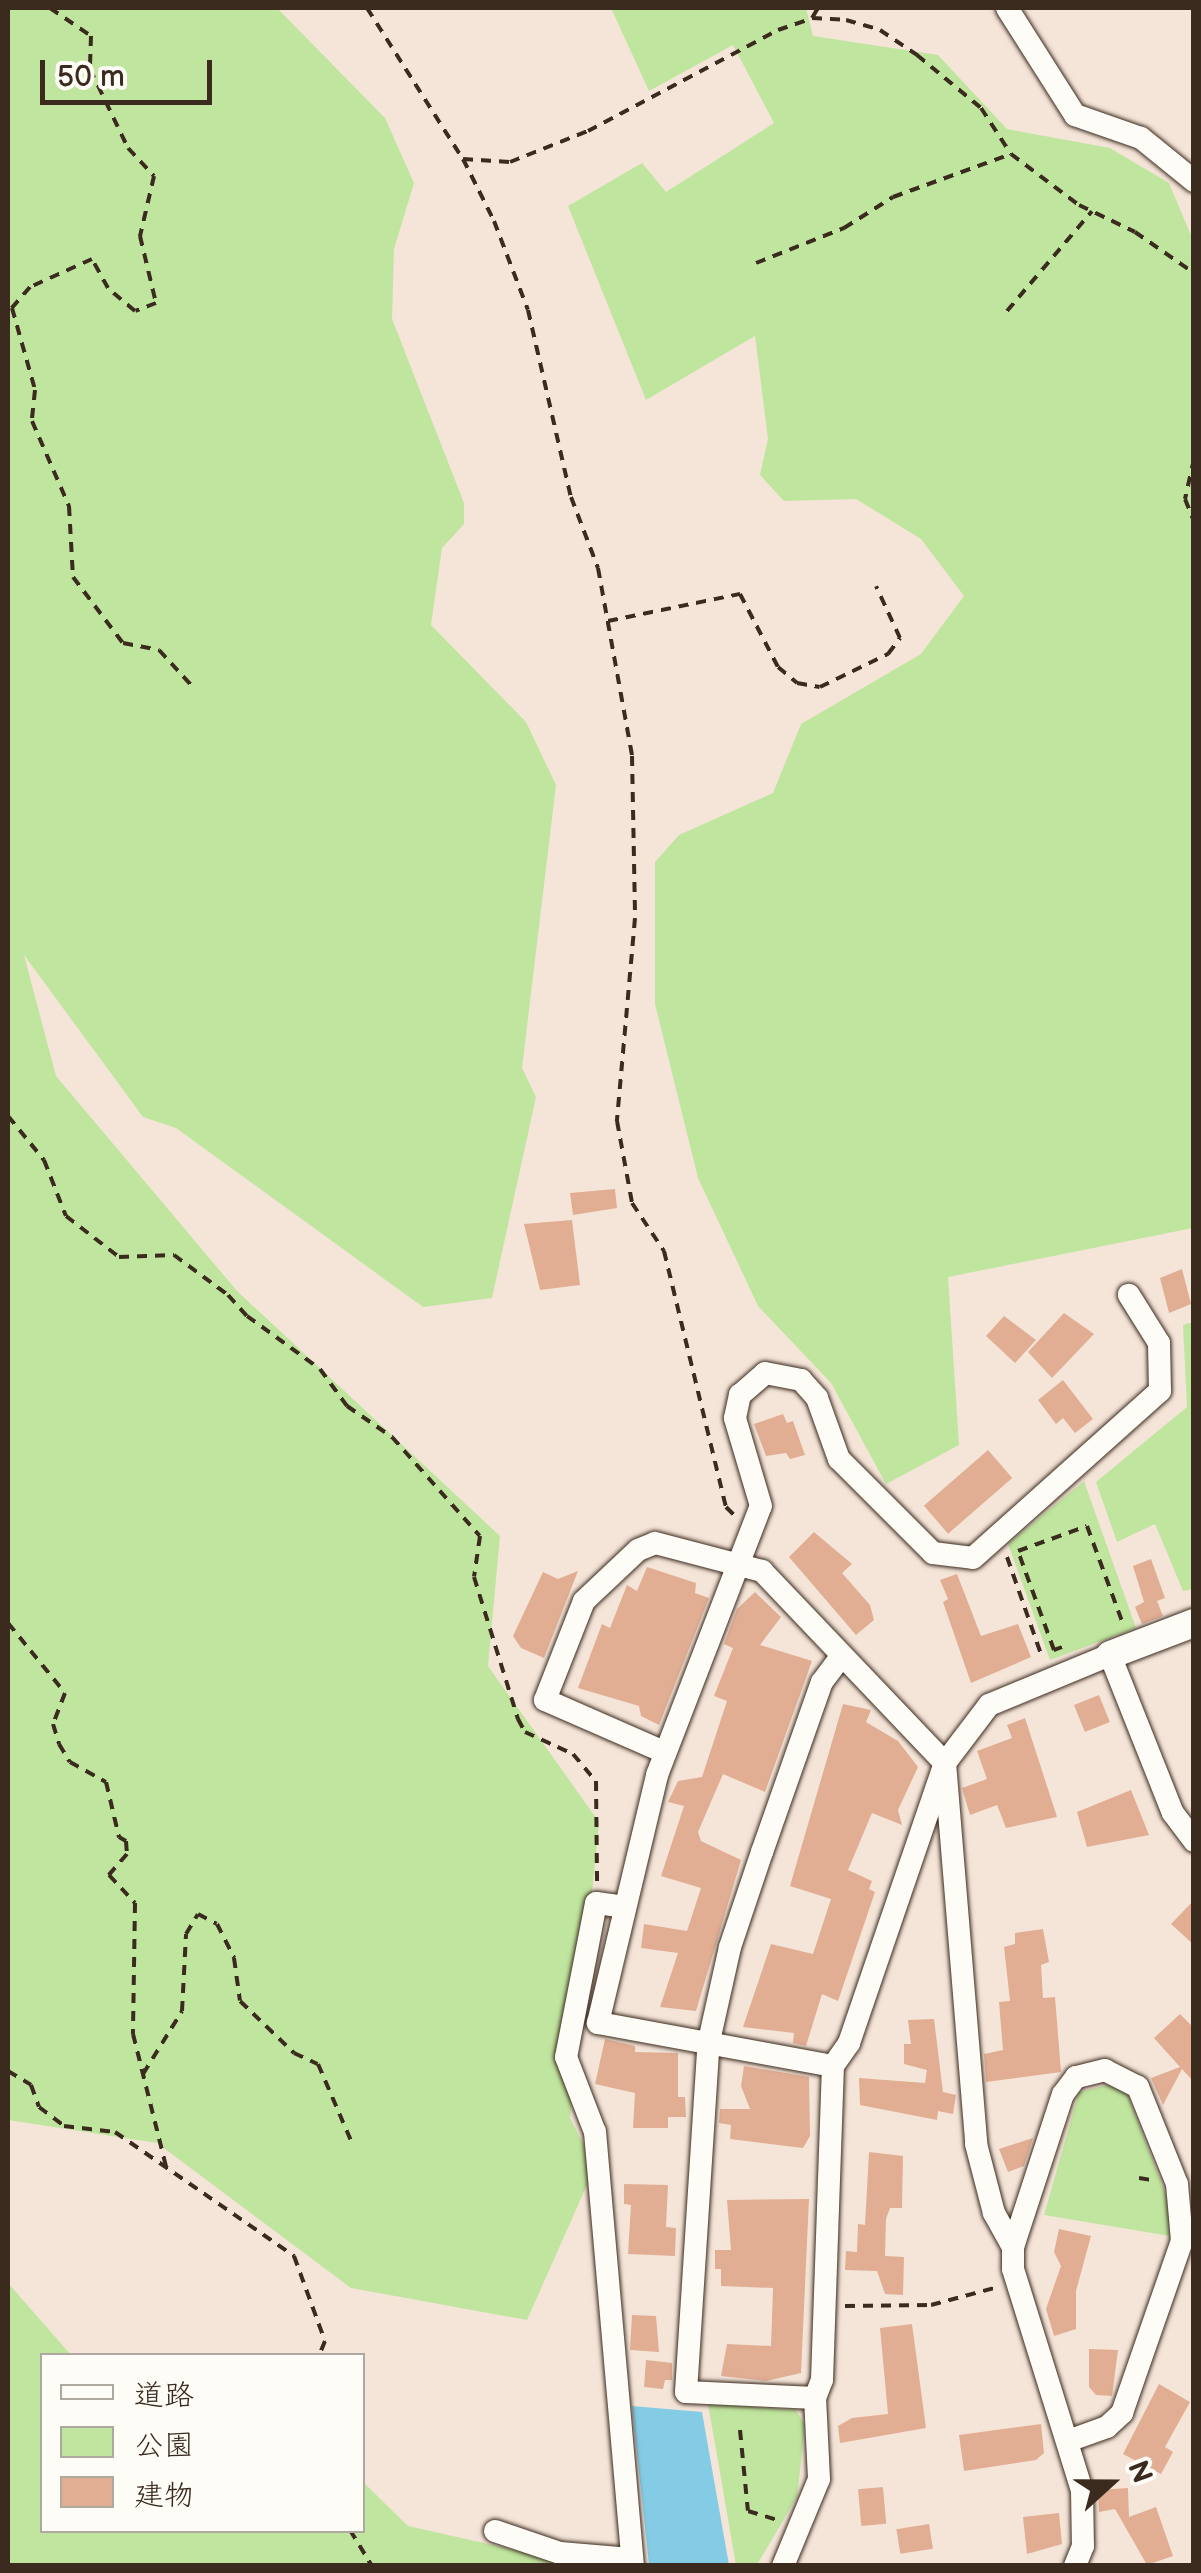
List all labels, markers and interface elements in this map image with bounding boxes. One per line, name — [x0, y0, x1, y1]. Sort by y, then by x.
scale bar — [45, 40, 218, 102]
text: 50 m — [57, 59, 125, 95]
legend — [40, 2353, 365, 2533]
text: 道路 — [134, 2378, 194, 2414]
text: 公園 — [134, 2428, 194, 2464]
north arrow — [1061, 2433, 1161, 2533]
text: N — [1120, 2456, 1159, 2488]
text: 建物 — [134, 2478, 194, 2514]

